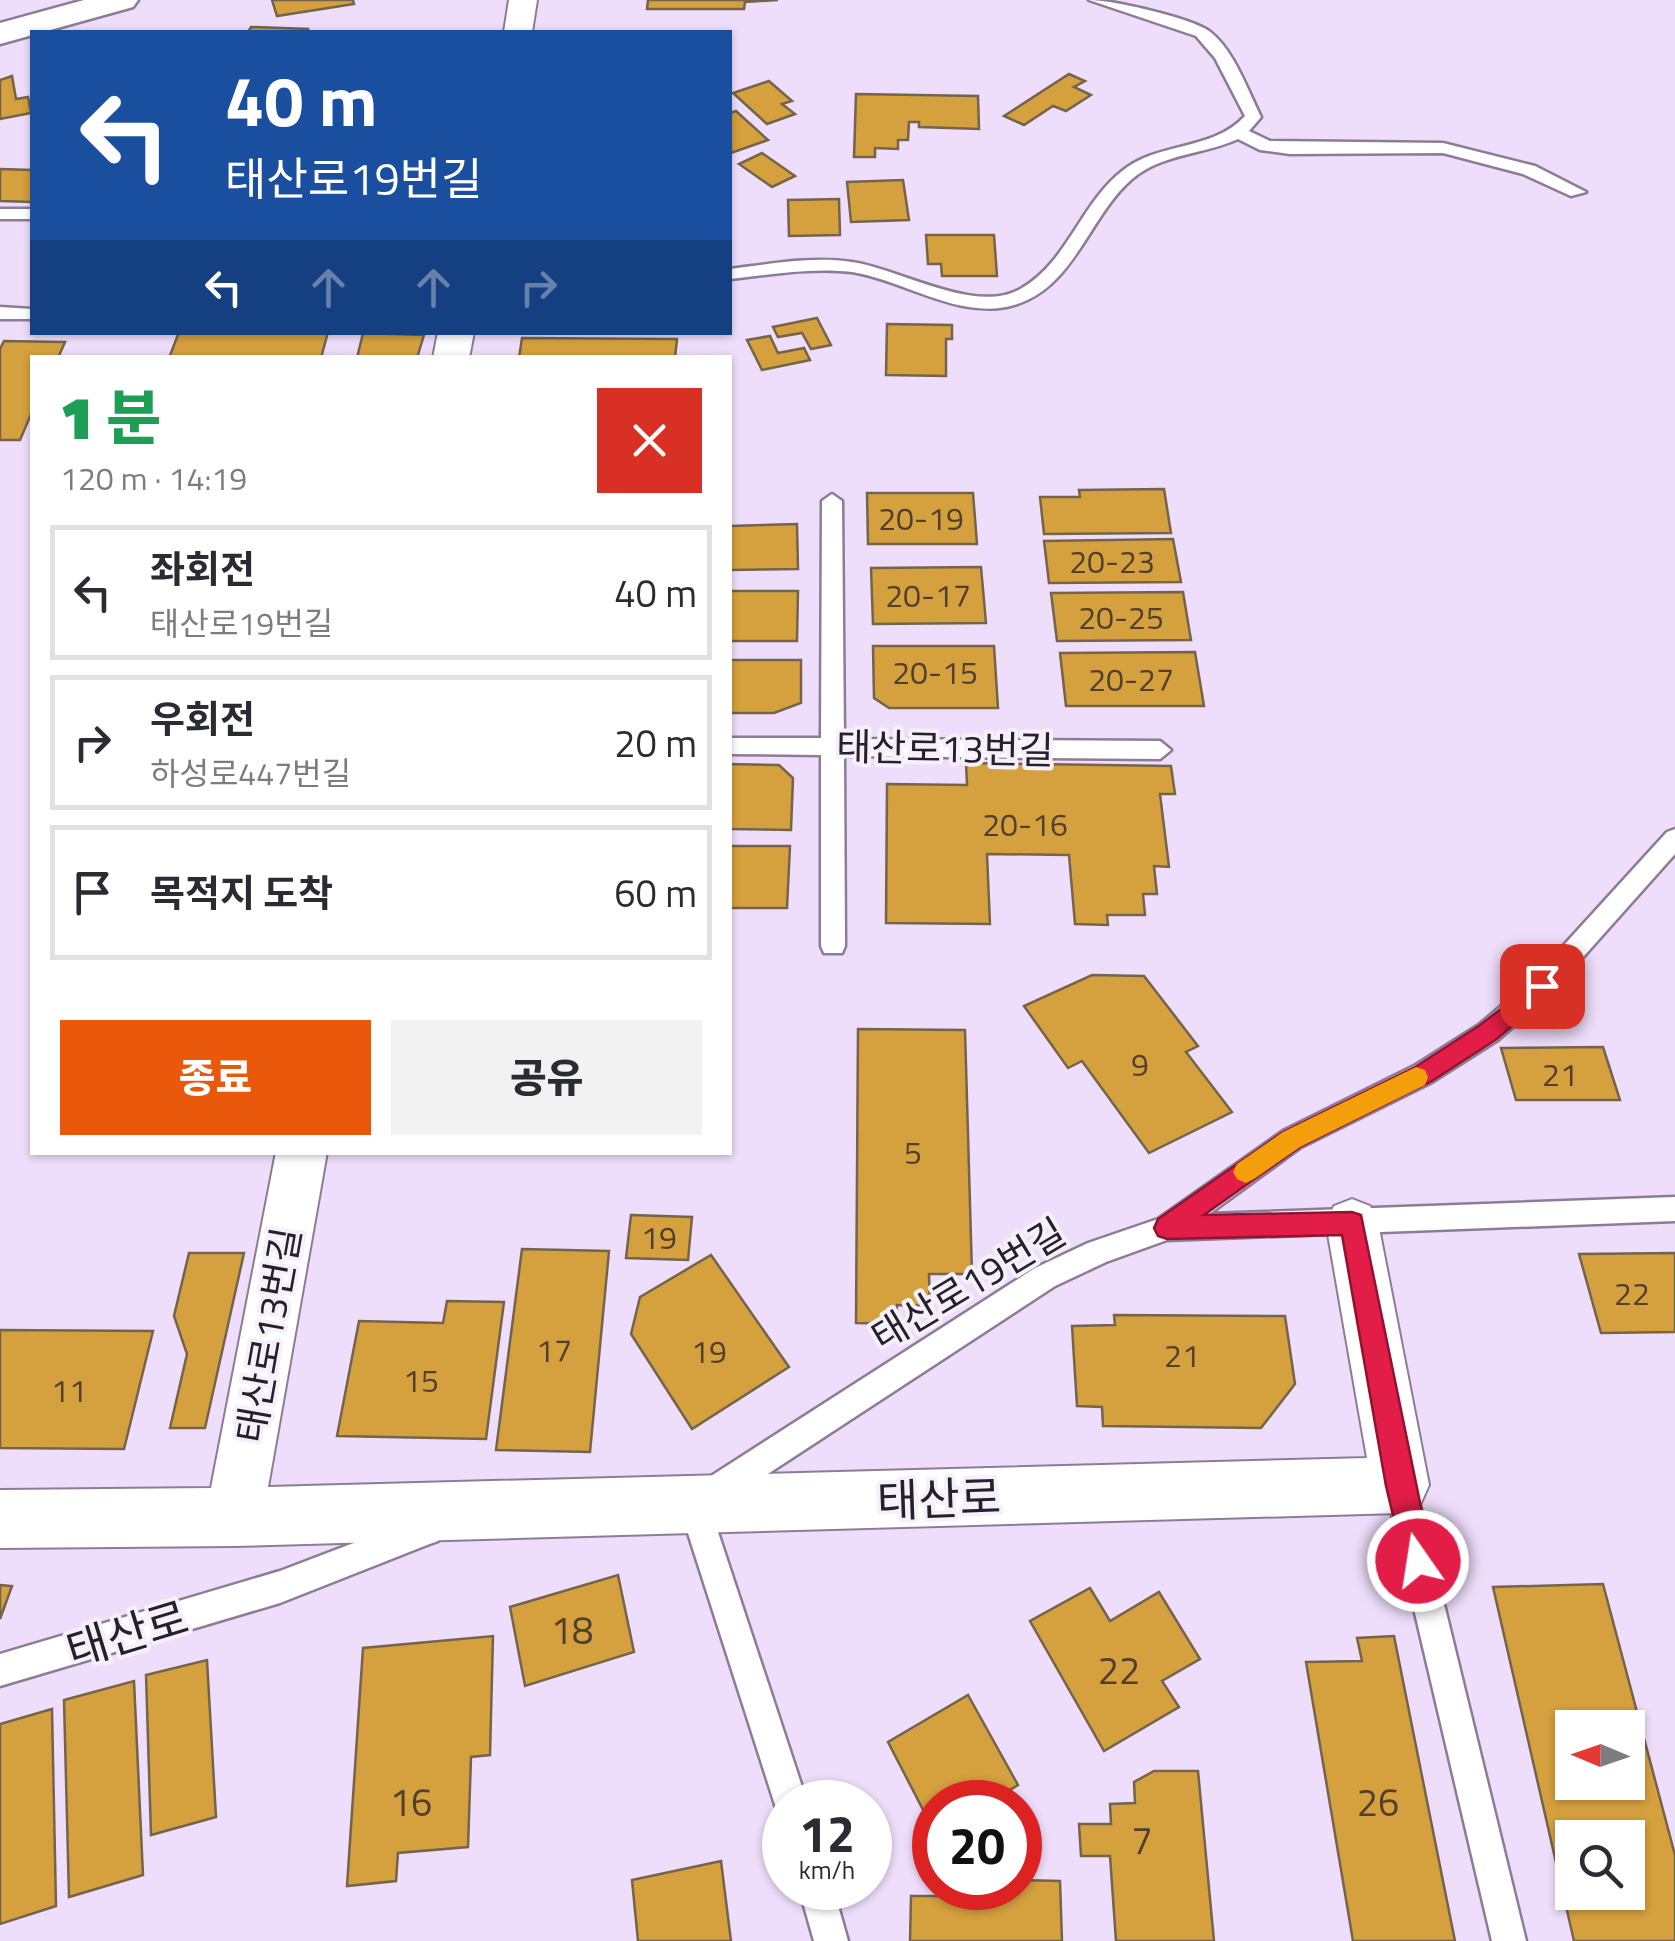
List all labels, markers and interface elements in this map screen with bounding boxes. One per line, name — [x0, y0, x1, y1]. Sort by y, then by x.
text: 40 m — [225, 47, 378, 153]
icon: left — [60, 70, 190, 200]
text: 태산로19번길 — [225, 144, 482, 212]
icon: left — [196, 260, 251, 315]
icon: ahead — [301, 260, 356, 315]
icon: ahead — [406, 260, 461, 315]
icon: right — [511, 260, 566, 315]
text: 1 분 — [60, 371, 161, 462]
button: close — [597, 388, 702, 493]
text: 120 m · 14:19 — [60, 454, 247, 502]
house number: 20-19 — [878, 494, 964, 542]
house number: 20-23 — [1069, 537, 1155, 585]
text: 좌회전 — [150, 540, 255, 598]
text: 40 m — [614, 564, 697, 622]
icon: left — [65, 565, 120, 620]
house number: 20-17 — [885, 571, 971, 619]
house number: 20-25 — [1078, 593, 1164, 641]
text: 태산로19번길 — [150, 599, 333, 647]
house number: 20-15 — [892, 648, 978, 696]
house number: 20-27 — [1088, 655, 1174, 703]
text: 우회전 — [150, 690, 255, 748]
text: 20 m — [614, 714, 697, 772]
icon: right — [65, 715, 120, 770]
street label: 태산로13번길 — [836, 717, 1054, 779]
text: 하성로447번길 — [150, 749, 351, 797]
house number: 20-16 — [982, 800, 1068, 848]
text: 목적지 도착 — [150, 864, 333, 922]
text: 60 m — [614, 864, 697, 922]
icon: arrive — [65, 865, 120, 920]
pin — [1500, 944, 1585, 1029]
icon: arrive — [1515, 959, 1570, 1014]
button: 종료 — [60, 1020, 371, 1135]
button: 공유 — [391, 1020, 702, 1135]
house number: 9 — [1131, 1040, 1149, 1088]
house number: 21 — [1542, 1050, 1578, 1098]
house number: 5 — [904, 1128, 922, 1176]
street label: 태산로19번길 — [860, 1203, 1076, 1365]
house number: 19 — [641, 1213, 677, 1261]
street label: 태산로13번길 — [221, 1223, 315, 1447]
house number: 22 — [1614, 1269, 1650, 1317]
house number: 17 — [536, 1326, 572, 1374]
house number: 19 — [691, 1327, 727, 1375]
house number: 21 — [1164, 1331, 1200, 1379]
house number: 15 — [403, 1356, 439, 1404]
house number: 11 — [51, 1366, 87, 1414]
street label: 태산로 — [876, 1462, 1002, 1534]
position arrow — [1366, 1509, 1470, 1613]
street label: 태산로 — [58, 1582, 196, 1684]
house number: 18 — [551, 1601, 593, 1659]
house number: 22 — [1098, 1641, 1140, 1699]
north arrow — [1555, 1710, 1645, 1800]
map controls — [1555, 1710, 1645, 1910]
house number: 16 — [390, 1773, 432, 1831]
house number: 26 — [1357, 1773, 1399, 1831]
speed limit sign: 20 — [912, 1780, 1042, 1910]
text: 12 — [799, 1795, 855, 1871]
house number: 7 — [1131, 1811, 1153, 1869]
button: search — [1555, 1820, 1645, 1910]
text: km/h — [799, 1851, 855, 1889]

